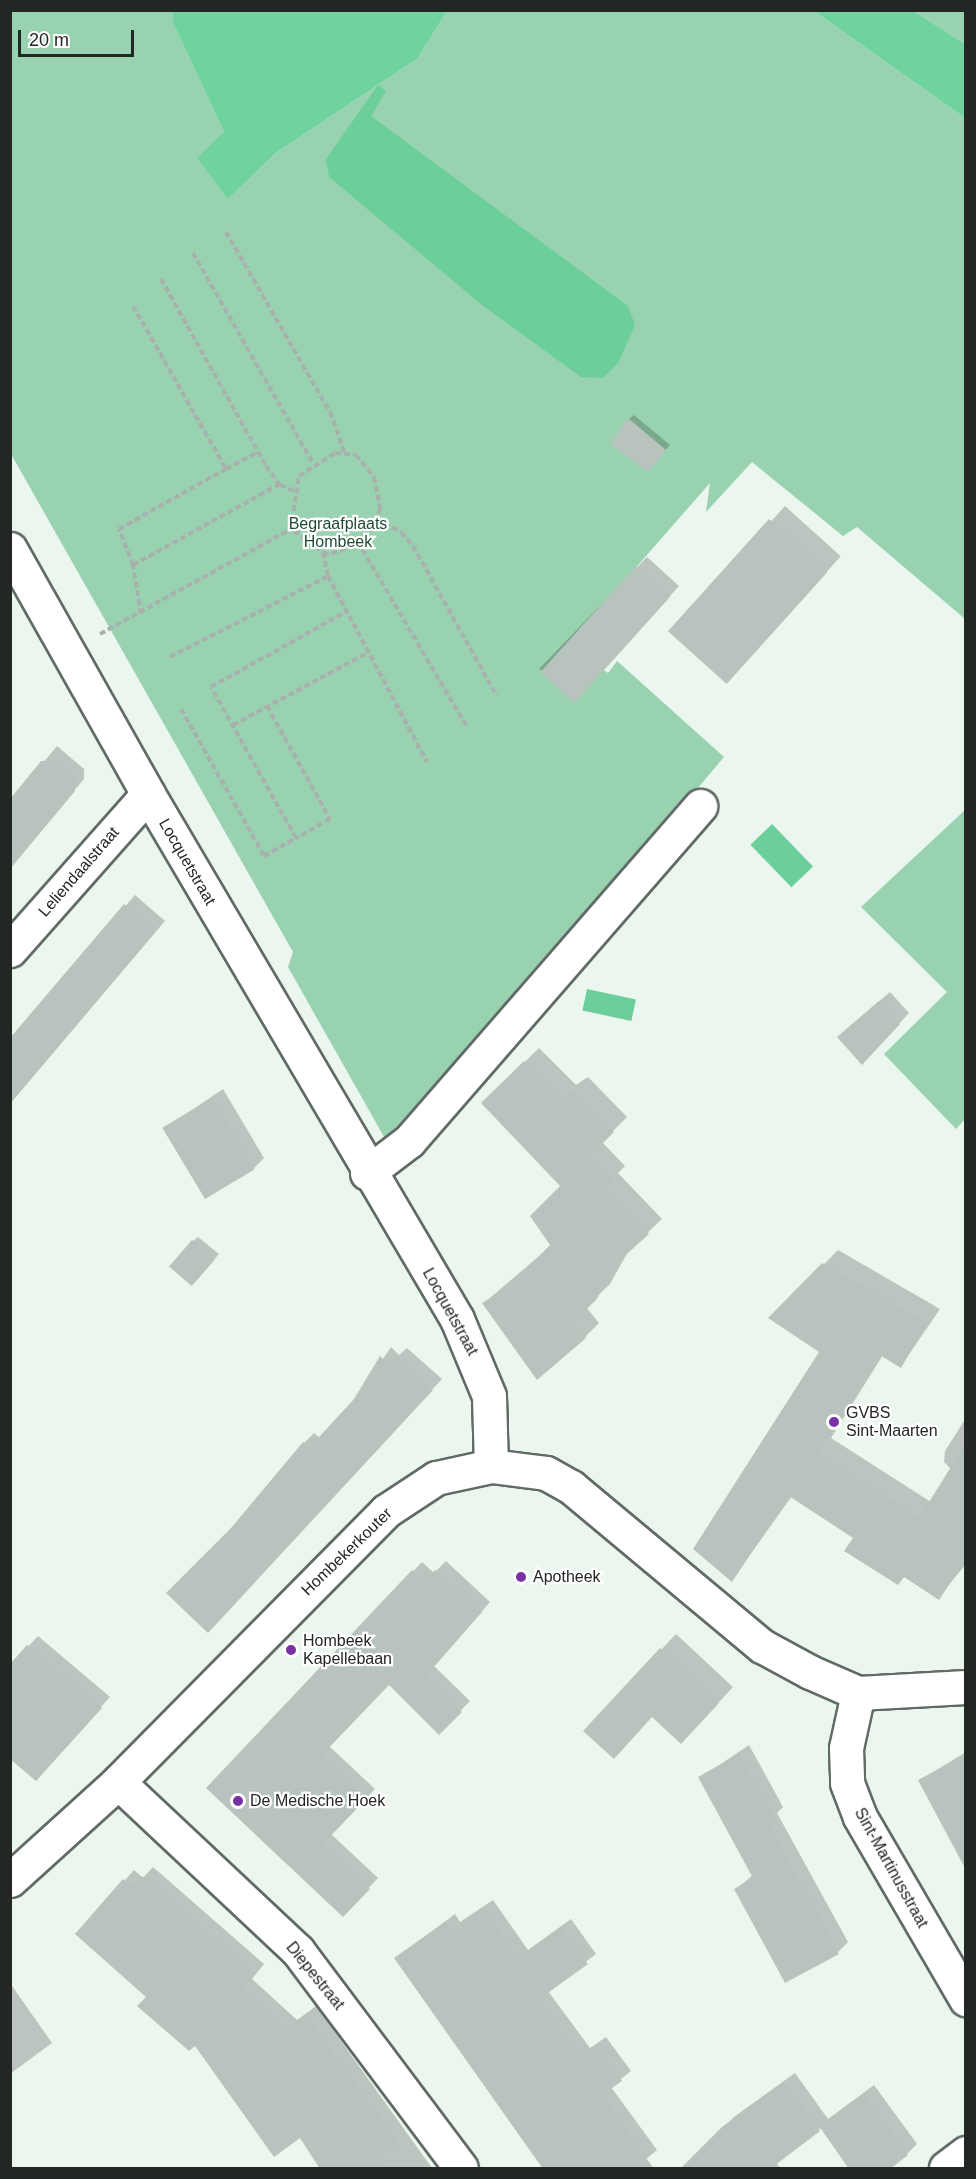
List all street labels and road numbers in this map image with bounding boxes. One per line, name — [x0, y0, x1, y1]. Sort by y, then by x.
street label: Locquetstraat — [154, 815, 220, 909]
street label: Leliendaalstraat — [35, 823, 123, 921]
street label: Locquetstraat — [418, 1265, 482, 1359]
street label: Hombekerkouter — [298, 1504, 396, 1600]
street label: Sint-Martinusstraat — [850, 1805, 932, 1931]
street label: Diepestraat — [282, 1938, 348, 2014]

